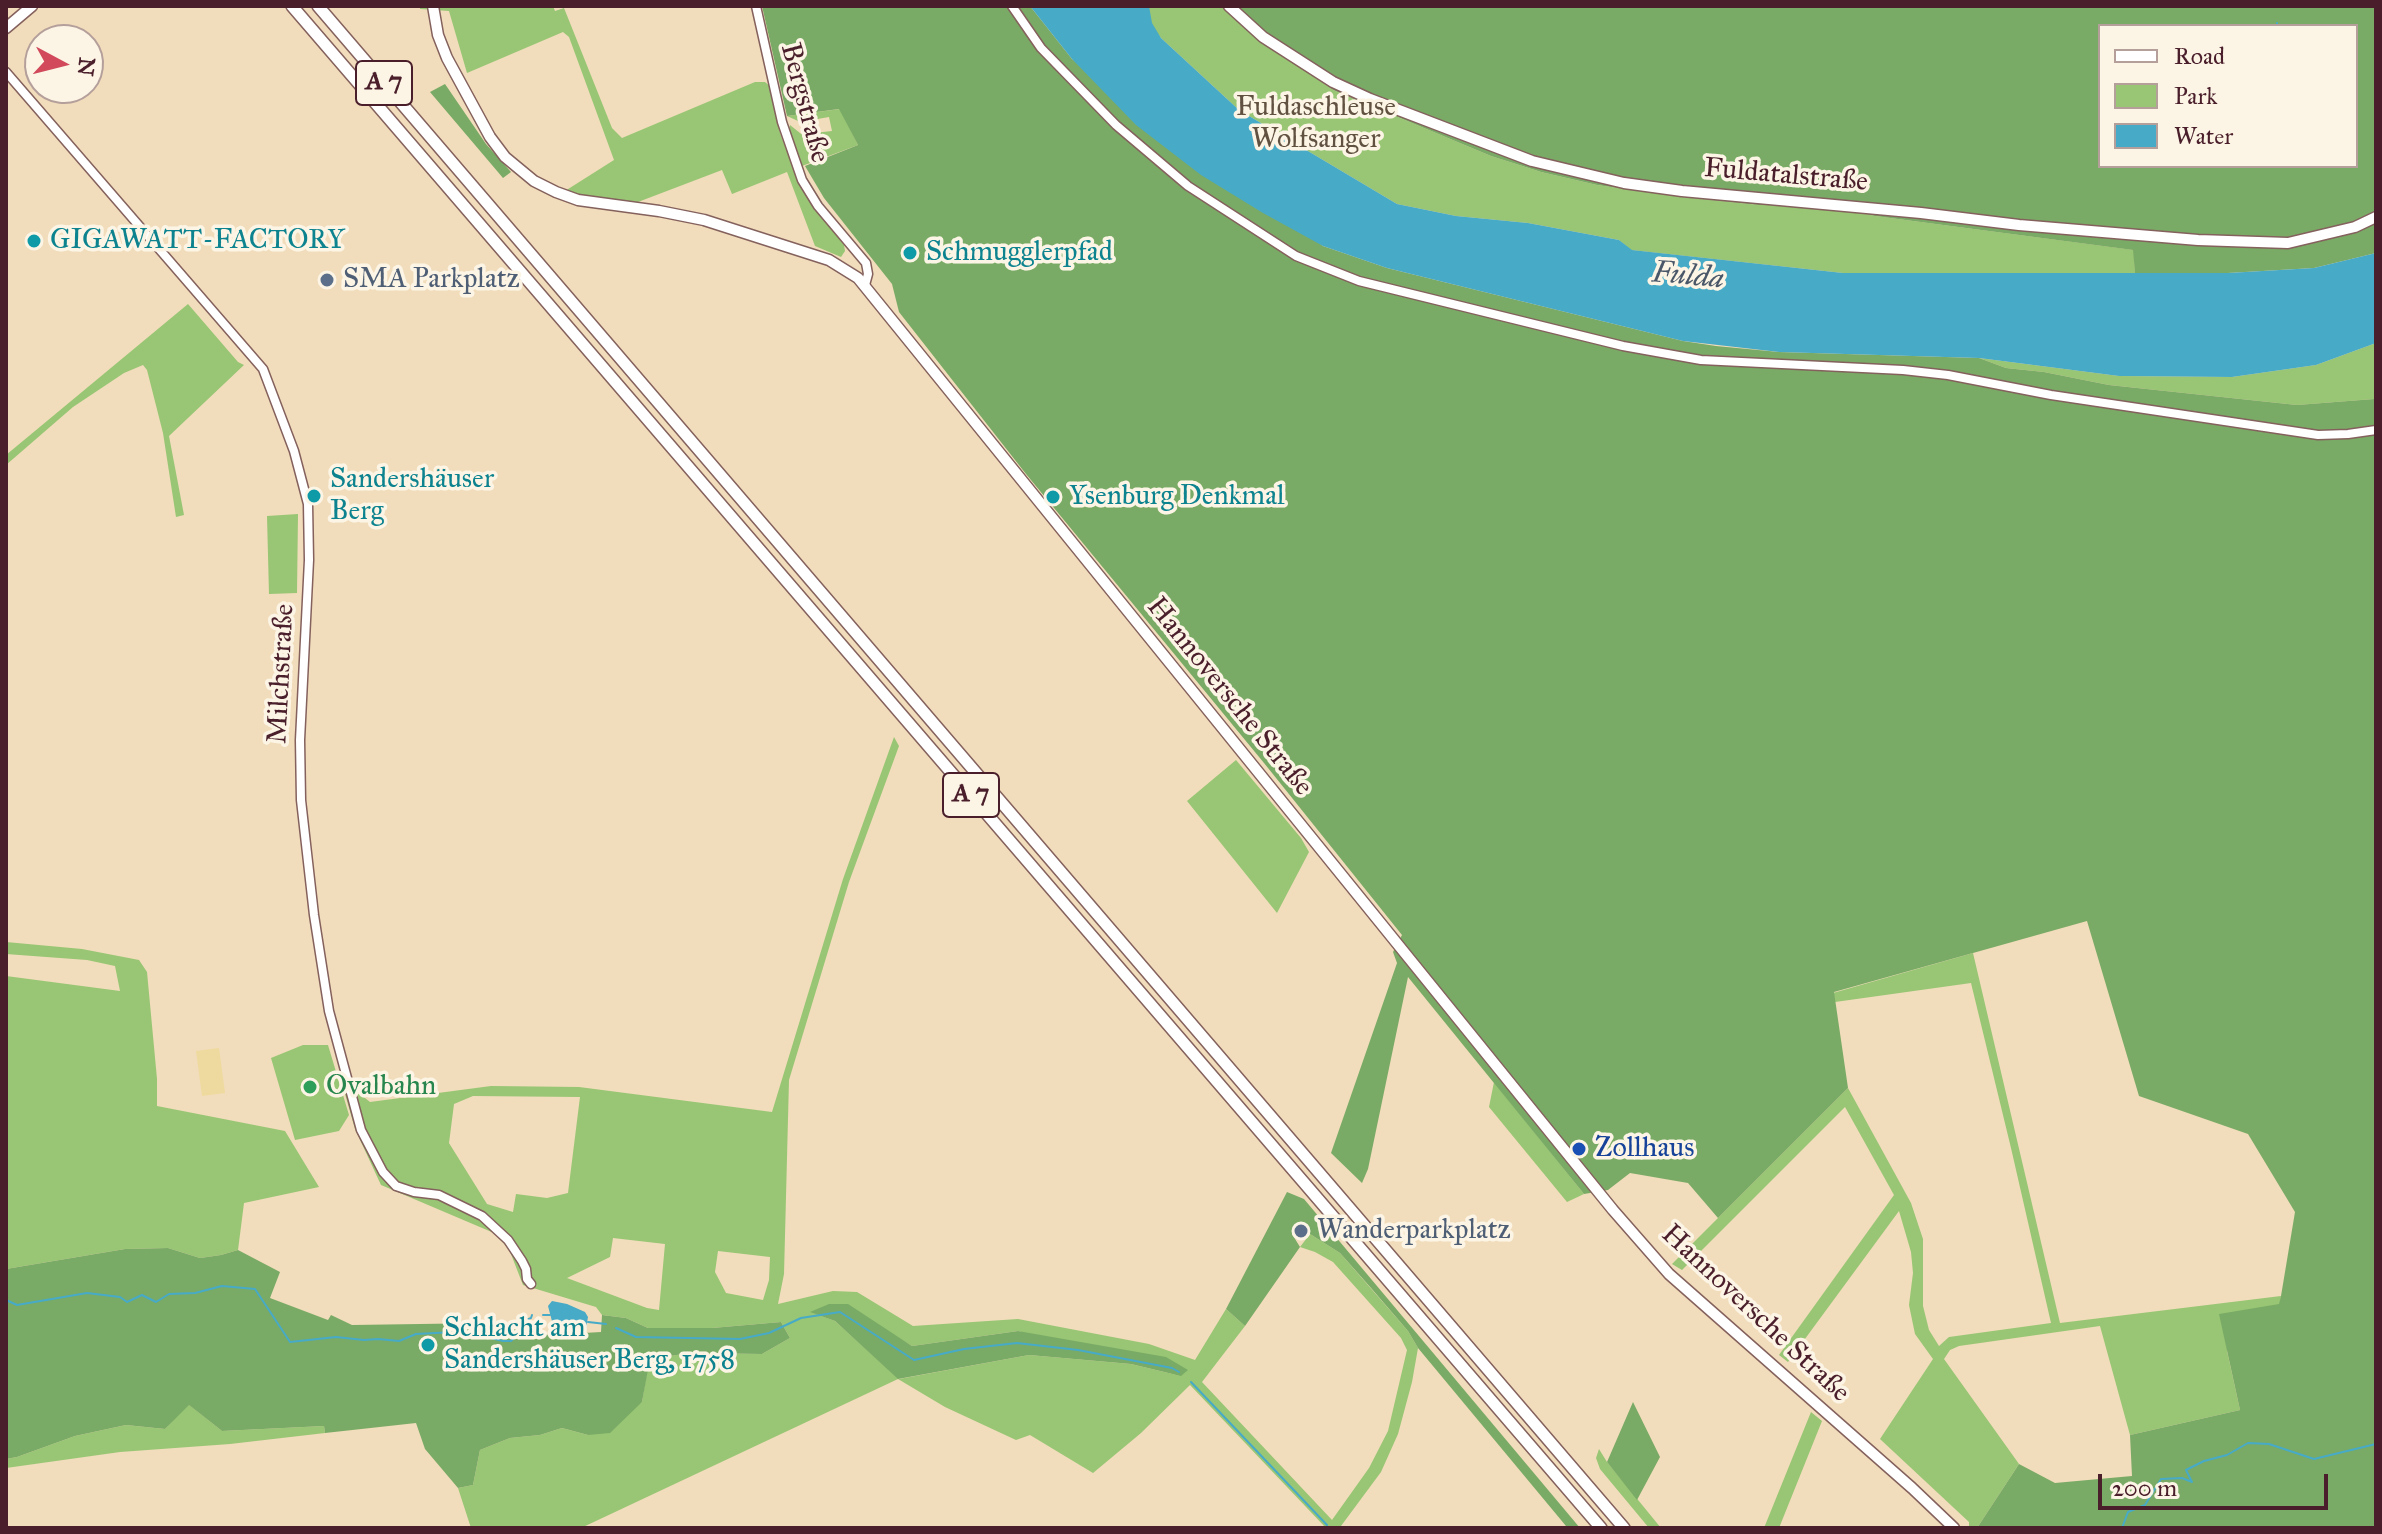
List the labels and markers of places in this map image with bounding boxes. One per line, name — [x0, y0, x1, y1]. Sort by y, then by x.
place label: GIGAWATT-FACTORY — [50, 224, 345, 258]
marker: GIGAWATT-FACTORY — [25, 232, 43, 250]
place label: Schmugglerpfad — [926, 236, 1113, 270]
marker: Schmugglerpfad — [901, 244, 919, 262]
place label: SMA Parkplatz — [343, 263, 520, 297]
marker: SMA Parkplatz — [318, 271, 336, 289]
place label: Sandershäuser Berg — [330, 463, 494, 529]
place label: Ysenburg Denkmal — [1069, 480, 1285, 514]
marker: Sandershäuser Berg — [305, 487, 323, 505]
marker: Ysenburg Denkmal — [1044, 488, 1062, 506]
place label: Ovalbahn — [326, 1070, 436, 1104]
marker: Ovalbahn — [301, 1078, 319, 1096]
place label: Zollhaus — [1595, 1132, 1694, 1166]
marker: Zollhaus — [1570, 1140, 1588, 1158]
place label: Wanderparkplatz — [1317, 1214, 1511, 1248]
marker: Wanderparkplatz — [1292, 1222, 1310, 1240]
place label: Schlacht am Sandershäuser Berg, 1758 — [444, 1312, 735, 1378]
marker: Schlacht am Sandershäuser Berg, 1758 — [419, 1336, 437, 1354]

